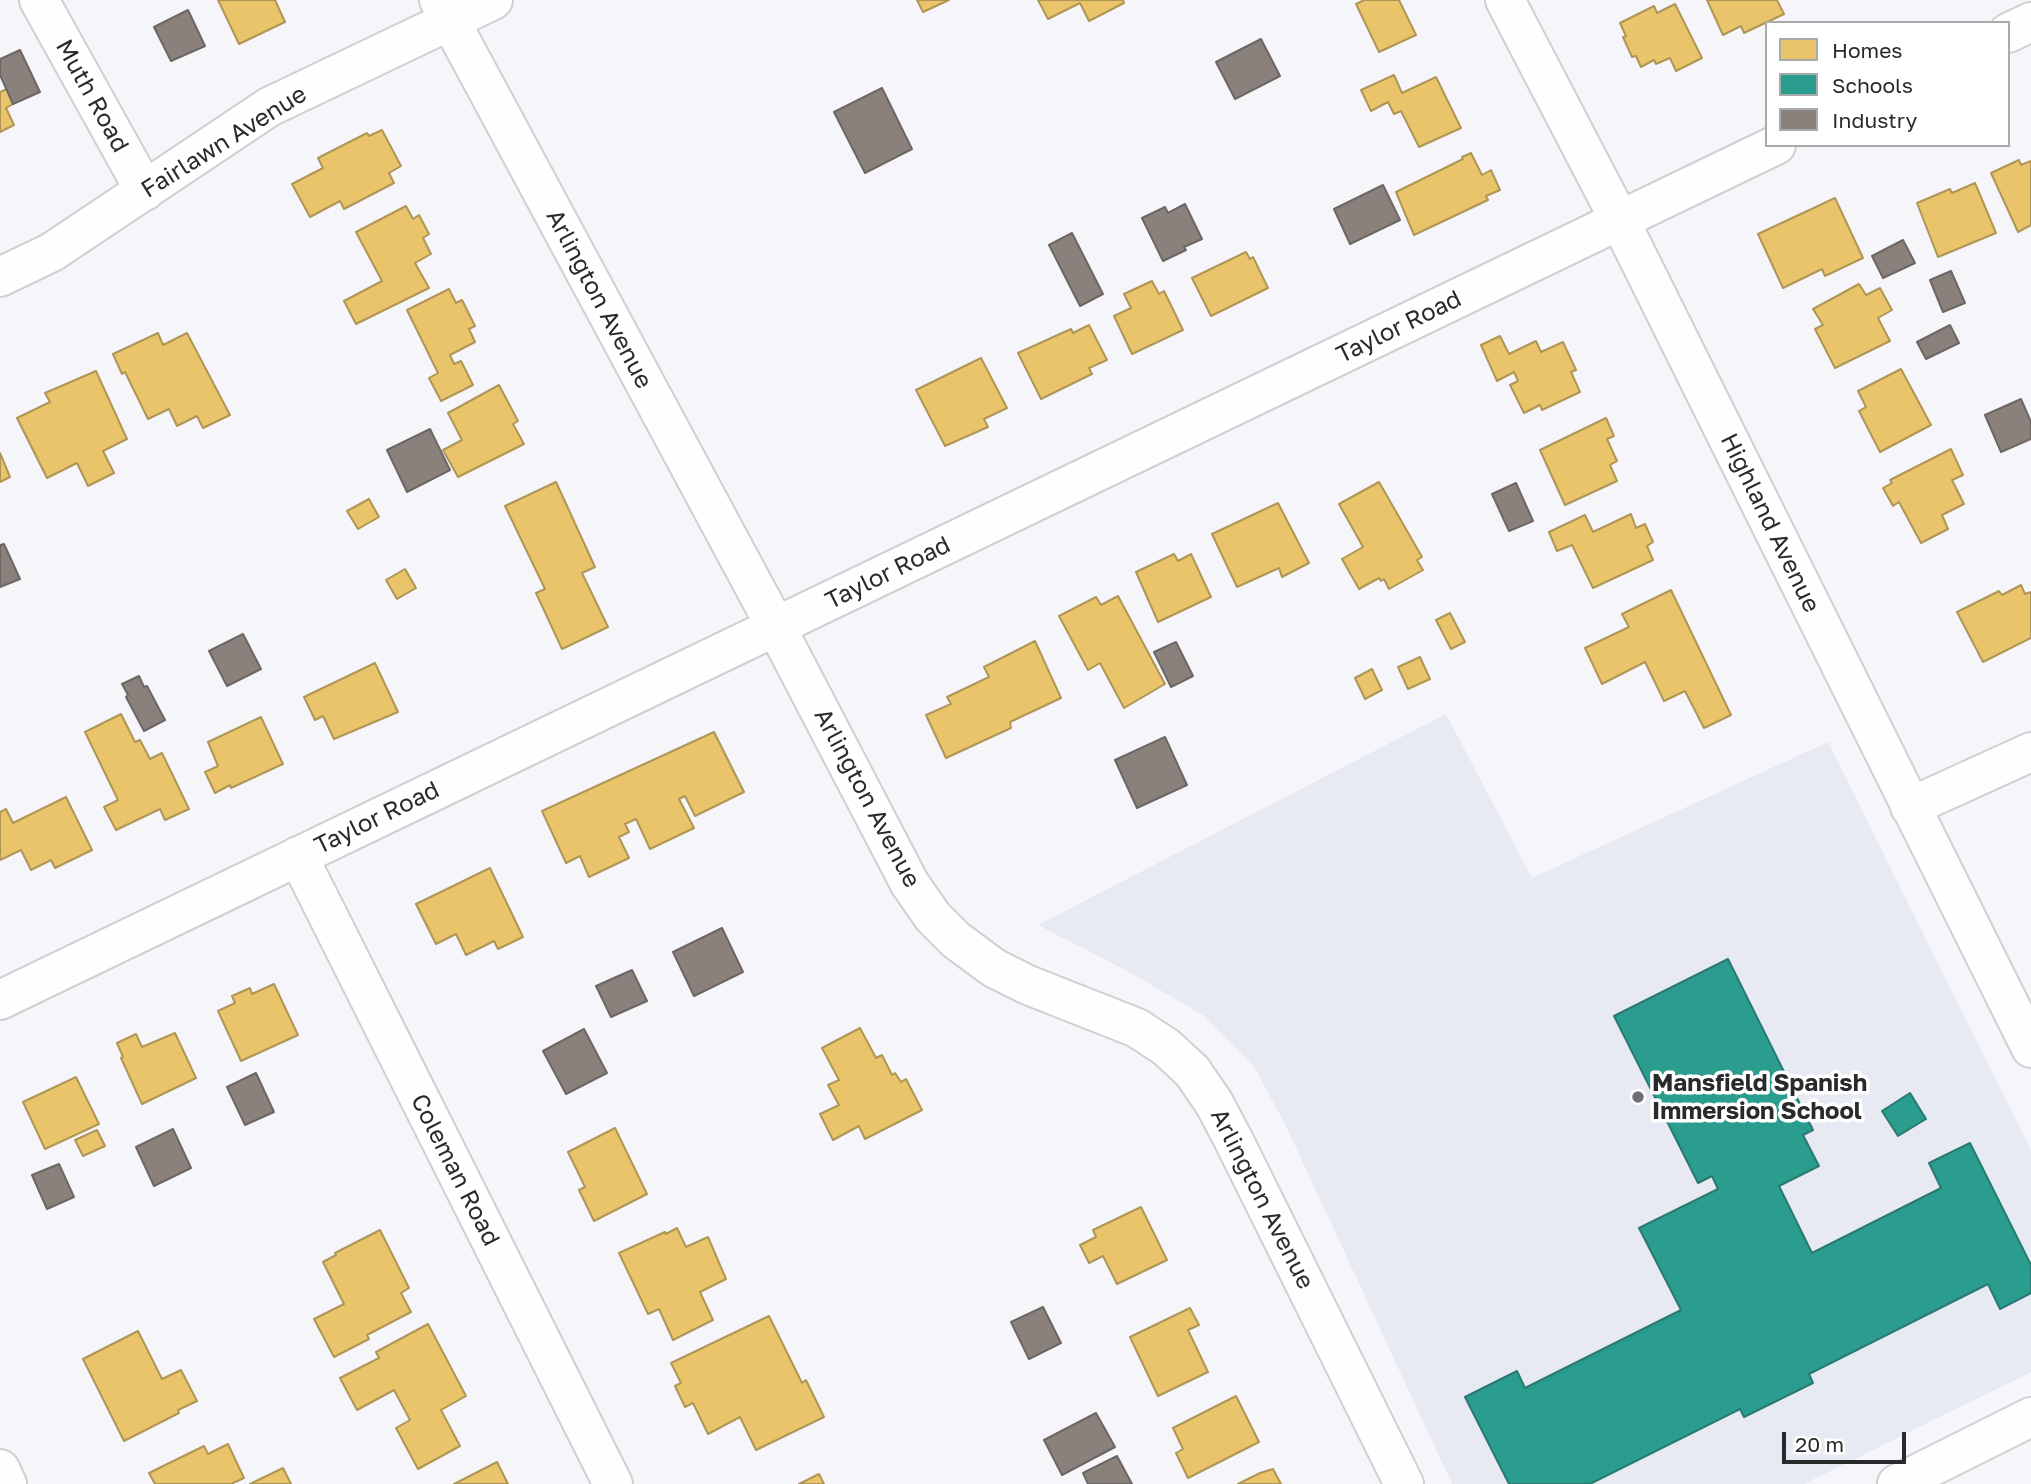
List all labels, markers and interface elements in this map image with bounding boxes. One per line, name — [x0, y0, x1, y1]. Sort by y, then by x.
legend — [1765, 21, 2010, 147]
street label: Muth Road — [49, 35, 135, 157]
text: Homes — [1832, 37, 1902, 63]
text: Schools — [1832, 72, 1913, 98]
street label: Fairlawn Avenue — [136, 80, 312, 204]
text: Industry — [1832, 107, 1917, 133]
street label: Arlington Avenue — [540, 205, 658, 393]
street label: Taylor Road — [1332, 284, 1466, 370]
street label: Highland Avenue — [1714, 429, 1826, 617]
street label: Taylor Road — [821, 530, 955, 616]
street label: Arlington Avenue — [808, 704, 926, 892]
street label: Taylor Road — [310, 775, 444, 861]
place label: Mansfield Spanish Immersion School — [1652, 1069, 1867, 1125]
street label: Coleman Road — [404, 1089, 506, 1251]
marker: Mansfield Spanish Immersion School — [1630, 1089, 1646, 1105]
street label: Arlington Avenue — [1204, 1104, 1320, 1294]
scale bar — [1786, 1418, 1910, 1462]
text: 20 m — [1795, 1431, 1844, 1457]

